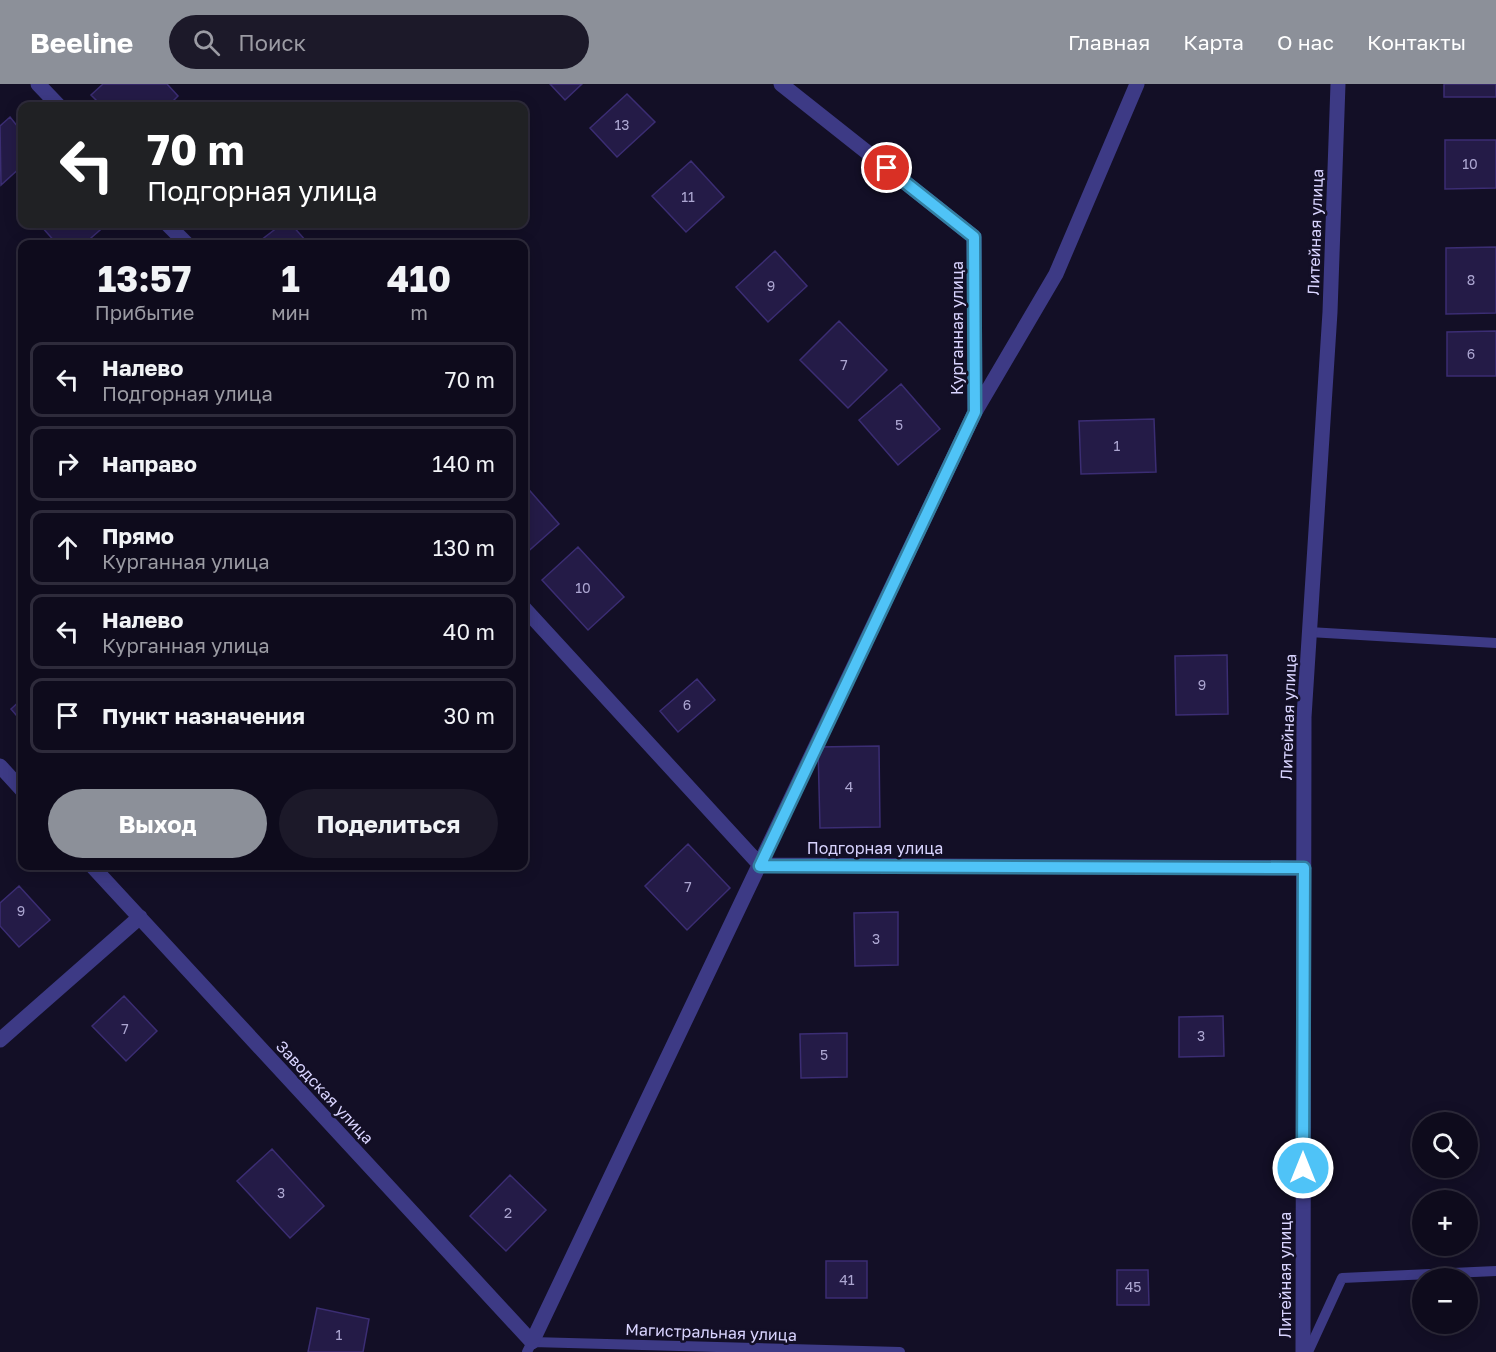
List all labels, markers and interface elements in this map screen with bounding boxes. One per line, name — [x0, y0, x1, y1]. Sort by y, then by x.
search box — [169, 15, 589, 69]
text: Beeline — [30, 26, 133, 59]
icon: search — [190, 26, 223, 59]
text: Поиск — [238, 29, 306, 56]
text: Главная — [1068, 29, 1150, 55]
text: Карта — [1183, 29, 1244, 55]
text: О нас — [1277, 29, 1334, 55]
text: Контакты — [1367, 29, 1466, 55]
house number: 13 — [615, 116, 629, 133]
text: 70 m — [147, 124, 244, 174]
icon: left — [48, 126, 126, 204]
pin — [861, 142, 912, 193]
icon: arrive — [870, 151, 903, 184]
house number: 10 — [1462, 155, 1478, 172]
street label: Литейная улица — [1303, 168, 1327, 296]
text: Подгорная улица — [147, 175, 377, 207]
house number: 11 — [681, 188, 695, 205]
text: 13:57 — [98, 257, 191, 300]
text: 1 — [281, 257, 300, 300]
text: 410 — [387, 257, 451, 300]
street label: Курганная улица — [947, 261, 967, 395]
house number: 8 — [1467, 271, 1475, 288]
house number: 9 — [767, 277, 775, 294]
text: Прибытие — [95, 300, 194, 324]
text: мин — [271, 300, 310, 324]
text: m — [410, 300, 428, 324]
house number: 6 — [1467, 345, 1475, 362]
text: Налево — [102, 354, 184, 381]
house number: 7 — [840, 356, 848, 373]
icon: left — [51, 363, 84, 396]
text: 70 m — [445, 366, 495, 393]
text: Подгорная улица — [102, 381, 273, 405]
house number: 5 — [895, 416, 903, 433]
house number: 1 — [1114, 437, 1121, 454]
icon: right — [51, 447, 84, 480]
text: Направо — [102, 450, 197, 477]
text: 140 m — [432, 450, 495, 477]
text: Прямо — [102, 522, 174, 549]
icon: ahead — [51, 531, 84, 564]
text: 130 m — [433, 534, 495, 561]
text: Курганная улица — [102, 549, 270, 573]
house number: 10 — [575, 579, 591, 596]
text: Налево — [102, 606, 184, 633]
icon: left — [51, 615, 84, 648]
text: 40 m — [443, 618, 495, 645]
text: Курганная улица — [102, 633, 270, 657]
street label: Литейная улица — [1276, 653, 1300, 781]
house number: 9 — [1198, 676, 1206, 693]
house number: 6 — [683, 696, 691, 713]
icon: arrive — [51, 699, 84, 732]
text: Пункт назначения — [102, 702, 305, 729]
text: 30 m — [444, 702, 495, 729]
house number: 4 — [845, 778, 853, 795]
button: Выход — [48, 789, 267, 858]
button: Поделиться — [279, 789, 498, 858]
street label: Подгорная улица — [807, 838, 943, 858]
house number: 7 — [684, 878, 692, 895]
house number: 9 — [17, 902, 25, 919]
house number: 3 — [872, 930, 880, 947]
house number: 7 — [121, 1020, 129, 1037]
house number: 3 — [1197, 1027, 1205, 1044]
street label: Заводская улица — [272, 1036, 378, 1148]
house number: 5 — [820, 1046, 828, 1063]
map controls — [1412, 1112, 1478, 1334]
button: search — [1412, 1112, 1478, 1178]
position arrow — [1271, 1136, 1335, 1200]
house number: 3 — [277, 1184, 285, 1201]
button: + — [1412, 1190, 1478, 1256]
house number: 2 — [504, 1204, 512, 1221]
street label: Литейная улица — [1275, 1212, 1295, 1338]
button: − — [1412, 1268, 1478, 1334]
house number: 41 — [839, 1271, 855, 1288]
house number: 45 — [1125, 1278, 1141, 1295]
street label: Магистральная улица — [625, 1319, 797, 1345]
house number: 1 — [336, 1326, 343, 1343]

